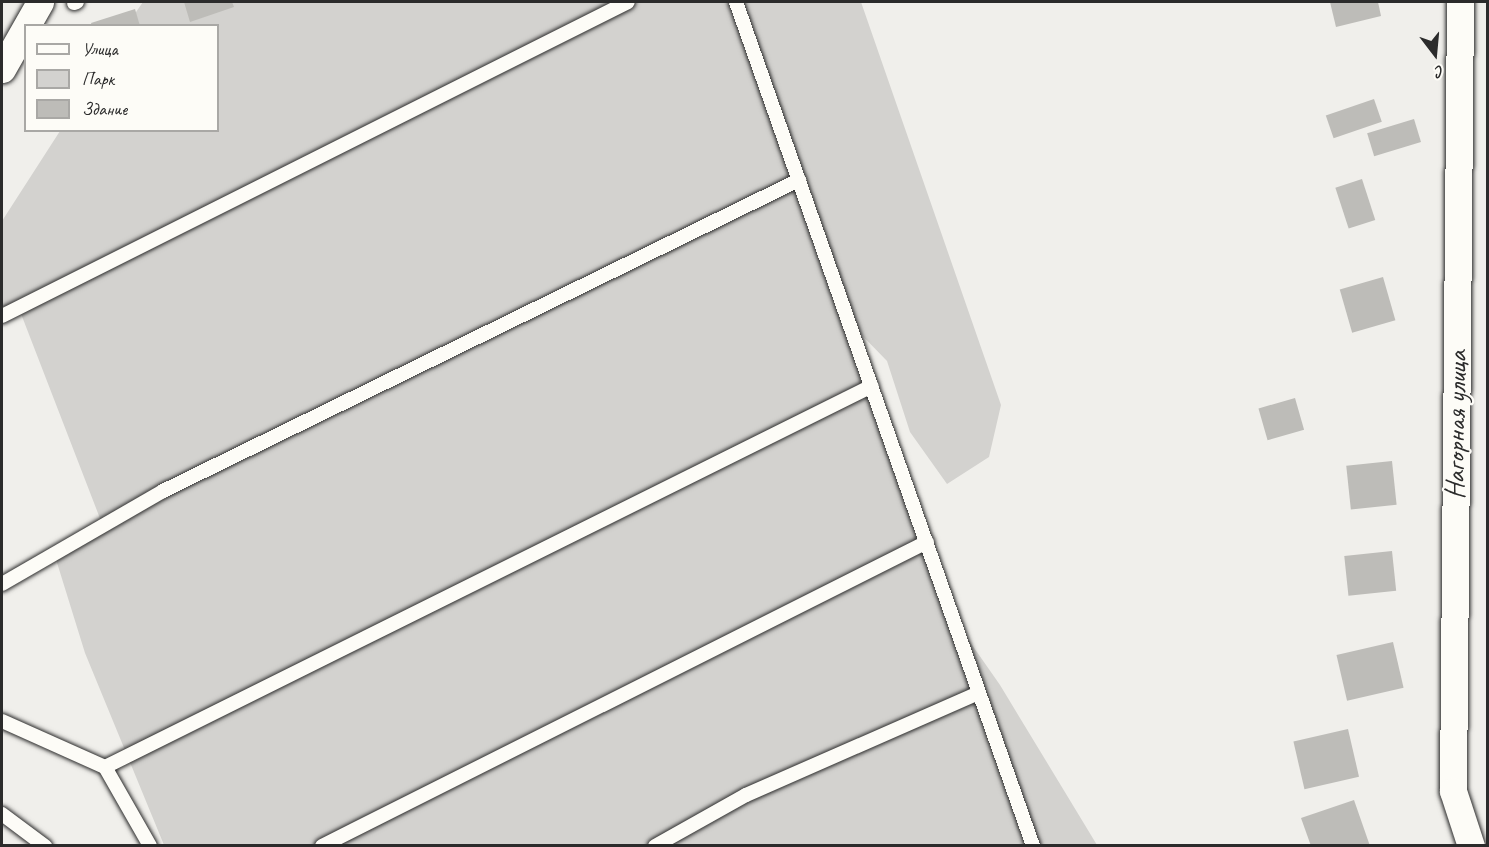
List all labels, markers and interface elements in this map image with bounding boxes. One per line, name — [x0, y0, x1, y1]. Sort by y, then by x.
legend — [24, 24, 219, 132]
north arrow — [1405, 24, 1465, 84]
text: Улица — [82, 38, 118, 60]
text: С — [1433, 61, 1447, 82]
text: Парк — [82, 68, 114, 90]
text: Здание — [82, 98, 127, 120]
street label: Нагорная улица — [1438, 350, 1474, 500]

